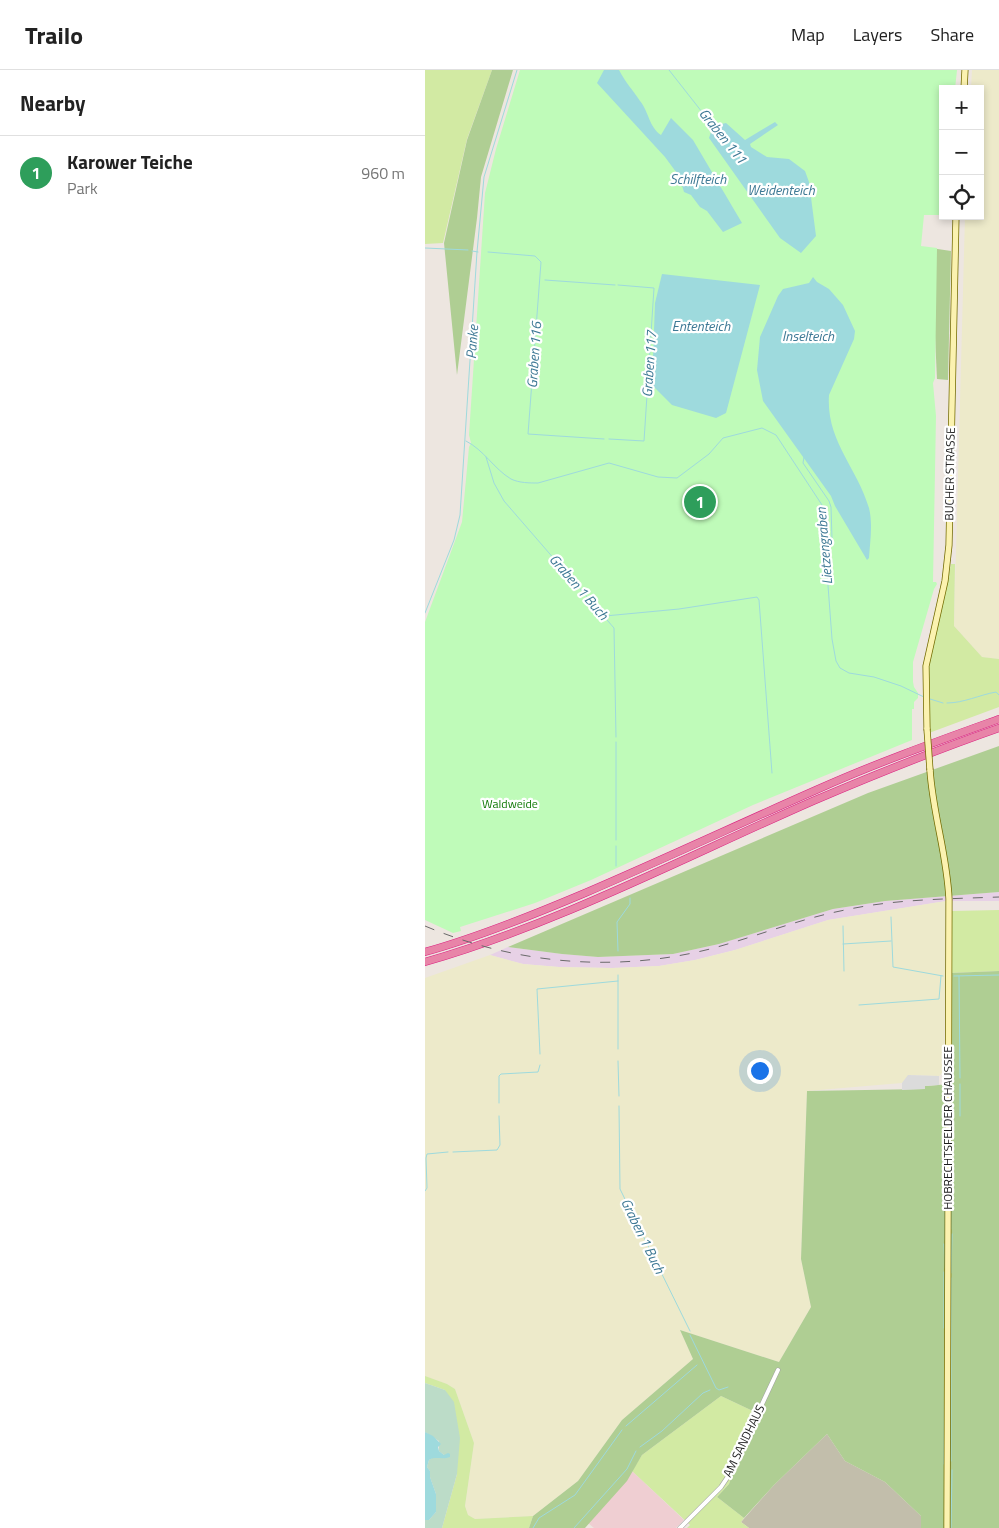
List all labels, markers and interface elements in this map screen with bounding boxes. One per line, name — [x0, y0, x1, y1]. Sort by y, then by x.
text: Trailo — [25, 17, 83, 53]
text: Map — [791, 21, 825, 48]
text: Layers — [853, 21, 902, 48]
text: Share — [930, 21, 974, 48]
map controls — [939, 85, 984, 220]
button: + — [939, 85, 984, 130]
text: Nearby — [20, 87, 85, 119]
water label: Graben 111 — [694, 103, 753, 168]
button: − — [939, 130, 984, 175]
text: Karower Teiche — [67, 147, 193, 176]
text: 1 — [32, 161, 40, 185]
text: 960 m — [361, 161, 405, 185]
water label: Schilfteich — [670, 168, 727, 189]
button: locate — [939, 175, 984, 220]
text: Park — [67, 176, 98, 200]
water label: Weidenteich — [747, 179, 816, 200]
water label: Ententeich — [672, 315, 731, 336]
water label: Graben 116 — [521, 320, 546, 389]
water label: Panke — [460, 323, 483, 360]
water label: Inselteich — [782, 325, 835, 346]
water label: Graben 117 — [636, 329, 661, 398]
street label: BUCHER STRASSE — [939, 427, 960, 521]
pin: 1 — [684, 483, 716, 521]
water label: Lietzengraben — [810, 506, 837, 585]
water label: Graben 1 Buch — [545, 549, 615, 625]
park label: Waldweide — [482, 794, 538, 813]
street label: HOBRECHTSFELDER CHAUSSEE — [938, 1046, 957, 1210]
your location — [747, 1058, 773, 1084]
water label: Graben 1 Buch — [616, 1195, 671, 1278]
street label: AM SANDHAUS — [718, 1401, 769, 1480]

